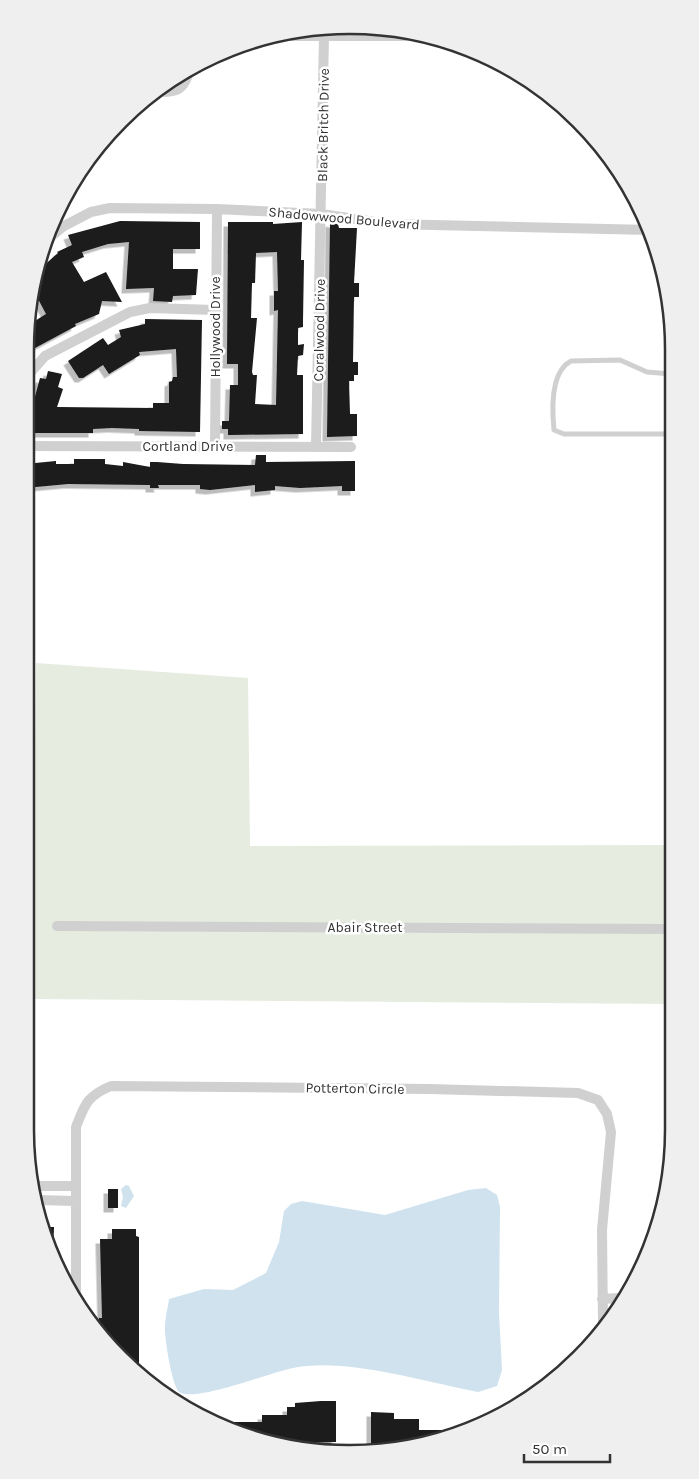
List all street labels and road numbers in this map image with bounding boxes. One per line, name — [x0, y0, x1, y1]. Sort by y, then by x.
street label: Black Britch Drive — [314, 68, 333, 182]
street label: Shadowwood Boulevard — [268, 203, 420, 234]
street label: Hollywood Drive — [207, 276, 224, 378]
street label: Coralwood Drive — [310, 279, 329, 381]
street label: Cortland Drive — [143, 438, 233, 455]
street label: Abair Street — [327, 919, 403, 936]
street label: Potterton Circle — [305, 1079, 405, 1098]

